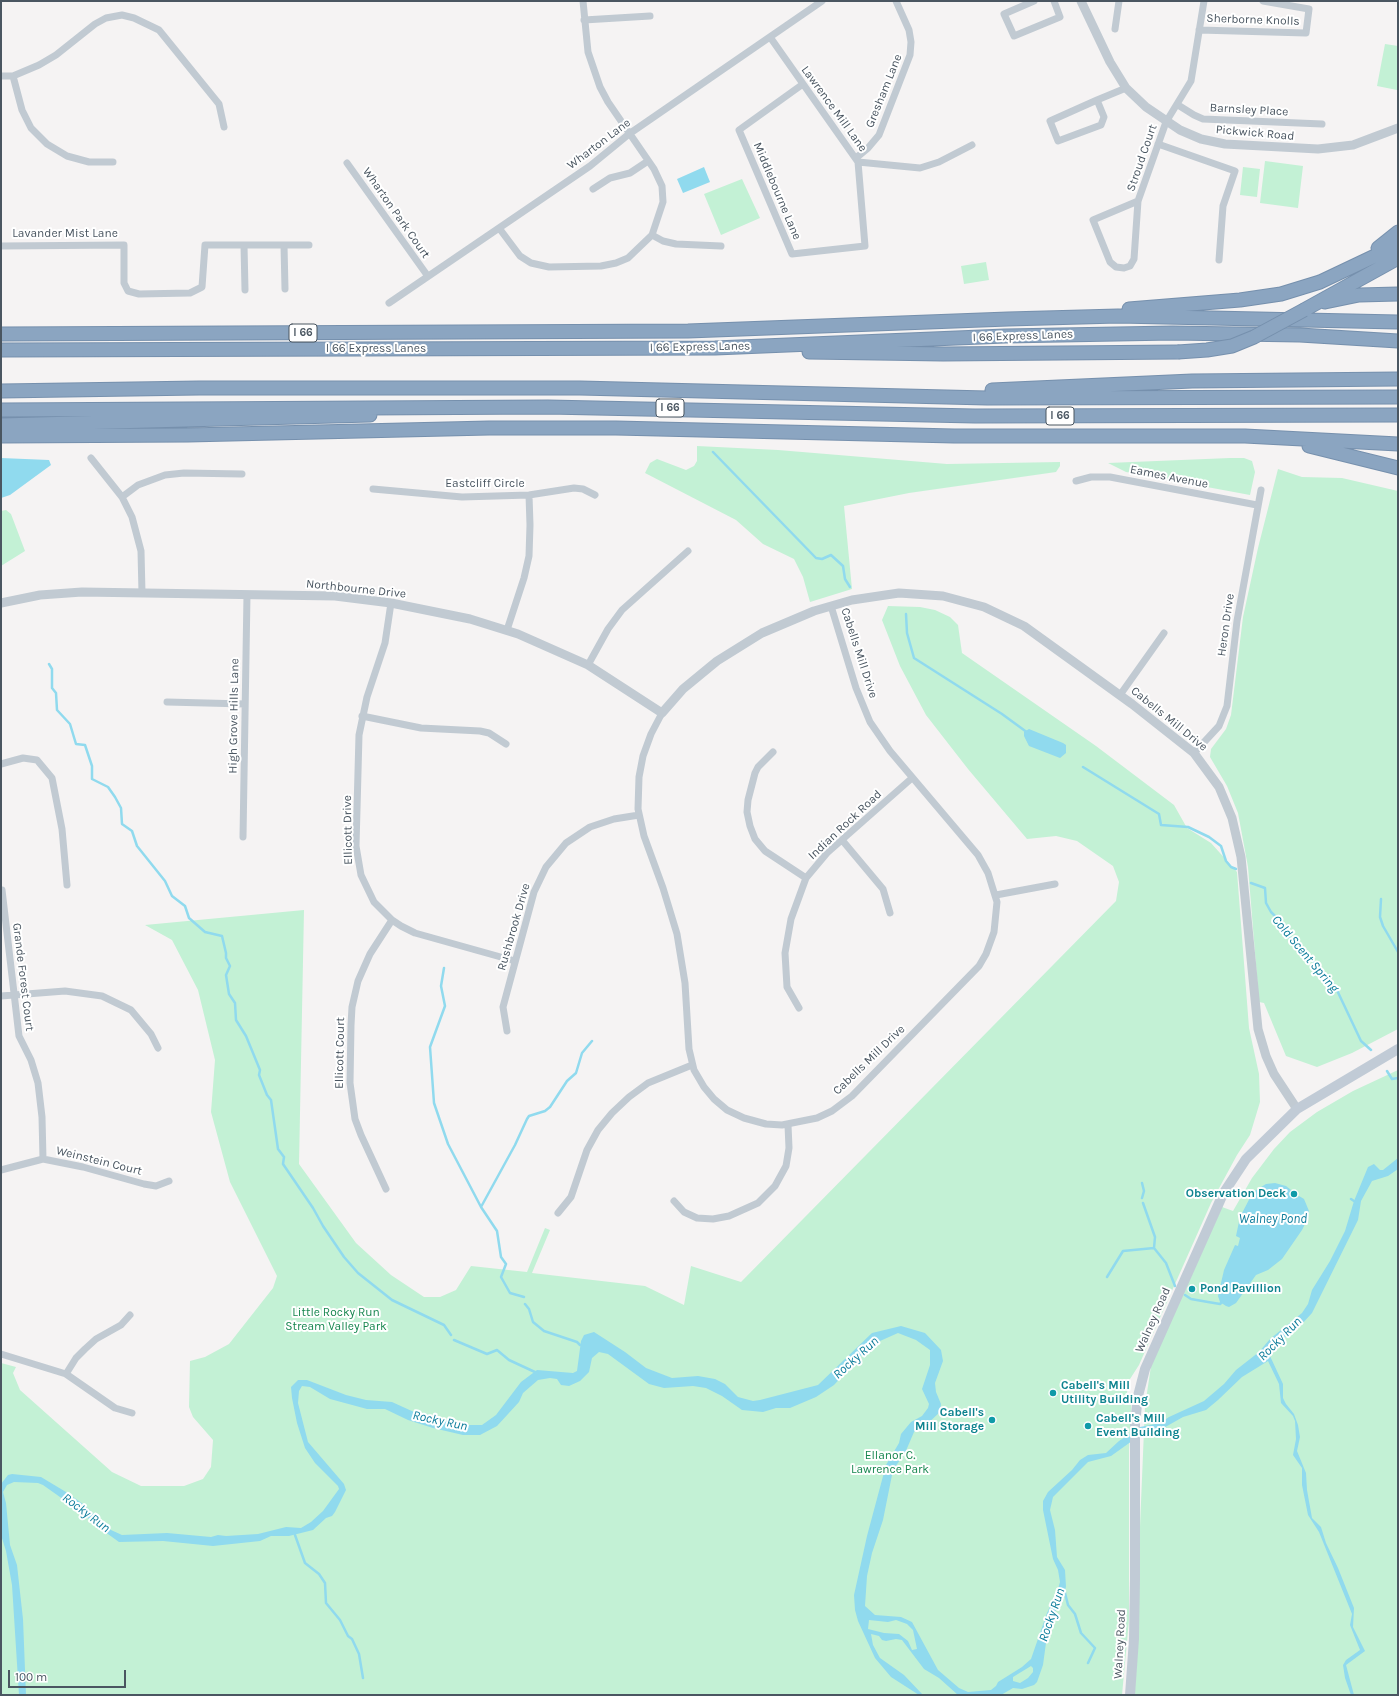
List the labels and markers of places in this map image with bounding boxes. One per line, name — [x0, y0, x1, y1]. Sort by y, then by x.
place label: Observation Deck — [1186, 1187, 1286, 1201]
marker: Observation Deck — [1289, 1189, 1299, 1199]
place label: Pond Pavillion — [1200, 1282, 1281, 1296]
marker: Pond Pavillion — [1187, 1284, 1197, 1294]
place label: Cabell's Mill Utility Building — [1061, 1379, 1148, 1407]
marker: Cabell's Mill Utility Building — [1048, 1388, 1058, 1398]
place label: Cabell's Mill Storage — [915, 1406, 984, 1434]
place label: Cabell's Mill Event Building — [1096, 1412, 1180, 1440]
marker: Cabell's Mill Storage — [987, 1415, 997, 1425]
marker: Cabell's Mill Event Building — [1083, 1421, 1093, 1431]

